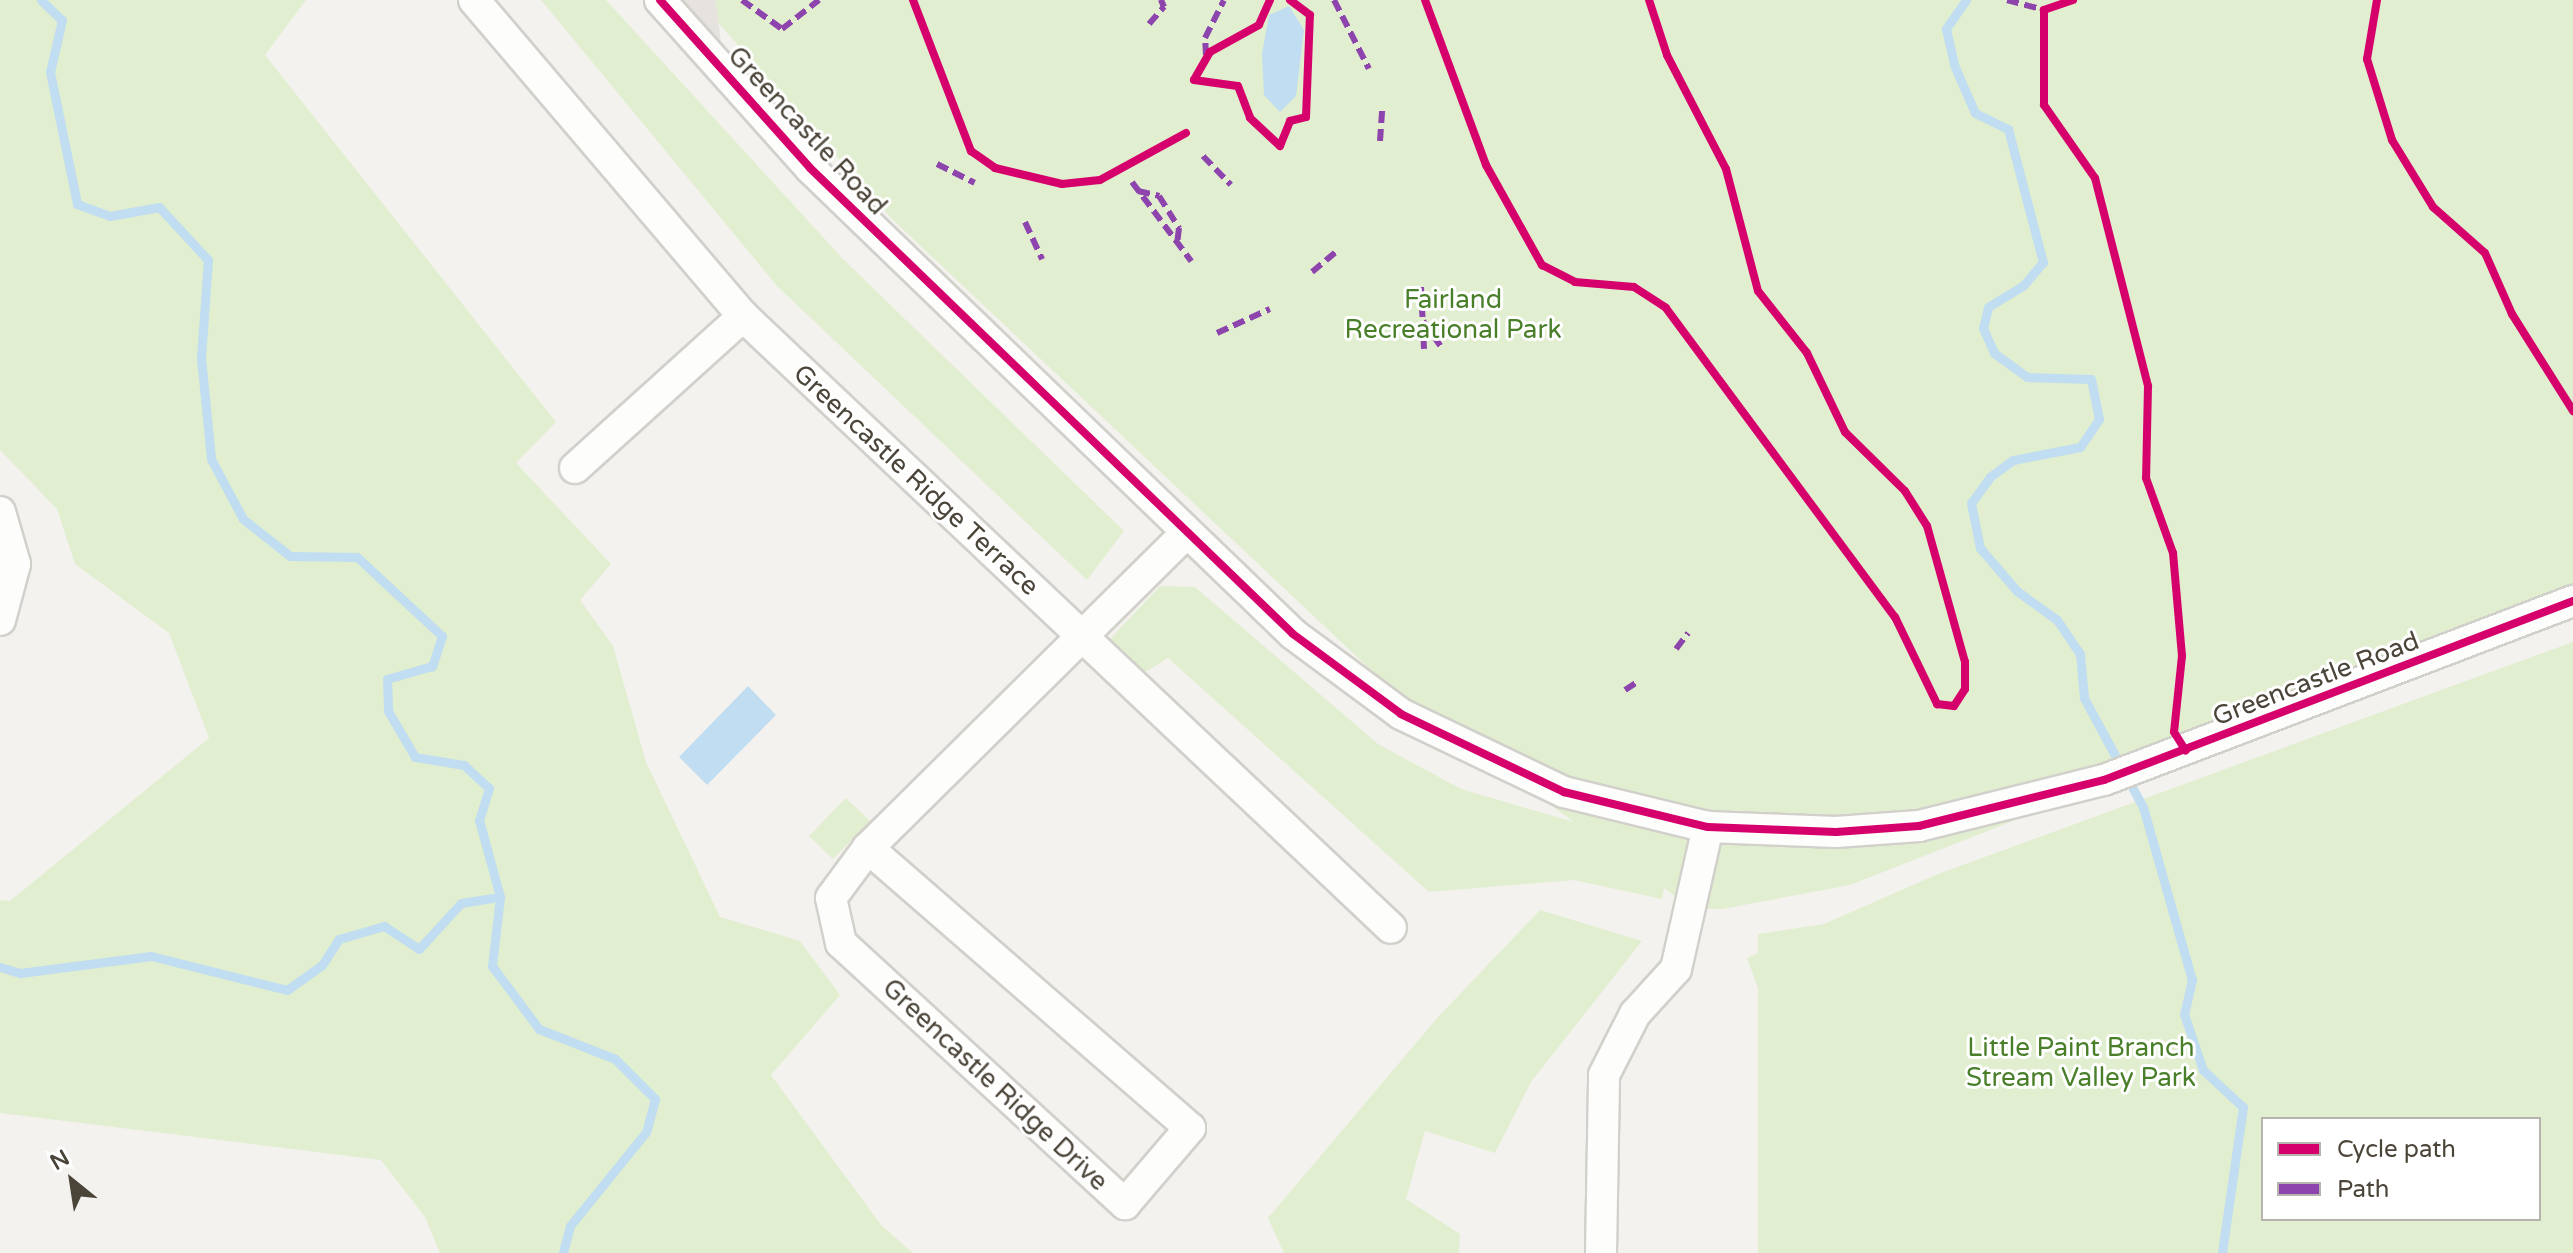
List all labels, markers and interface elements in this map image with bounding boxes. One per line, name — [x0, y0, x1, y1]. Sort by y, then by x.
street label: Greencastle Road — [721, 40, 893, 222]
park label: Fairland Recreational Park — [1344, 284, 1562, 346]
street label: Greencastle Ridge Terrace — [787, 358, 1045, 602]
street label: Greencastle Road — [2208, 625, 2424, 733]
street label: Greencastle Ridge Drive — [876, 972, 1114, 1198]
park label: Little Paint Branch Stream Valley Park — [1966, 1032, 2196, 1094]
legend — [2261, 1117, 2541, 1221]
text: Cycle path — [2337, 1135, 2456, 1164]
north arrow — [32, 1141, 112, 1221]
text: N — [46, 1145, 74, 1176]
text: Path — [2337, 1175, 2390, 1204]

